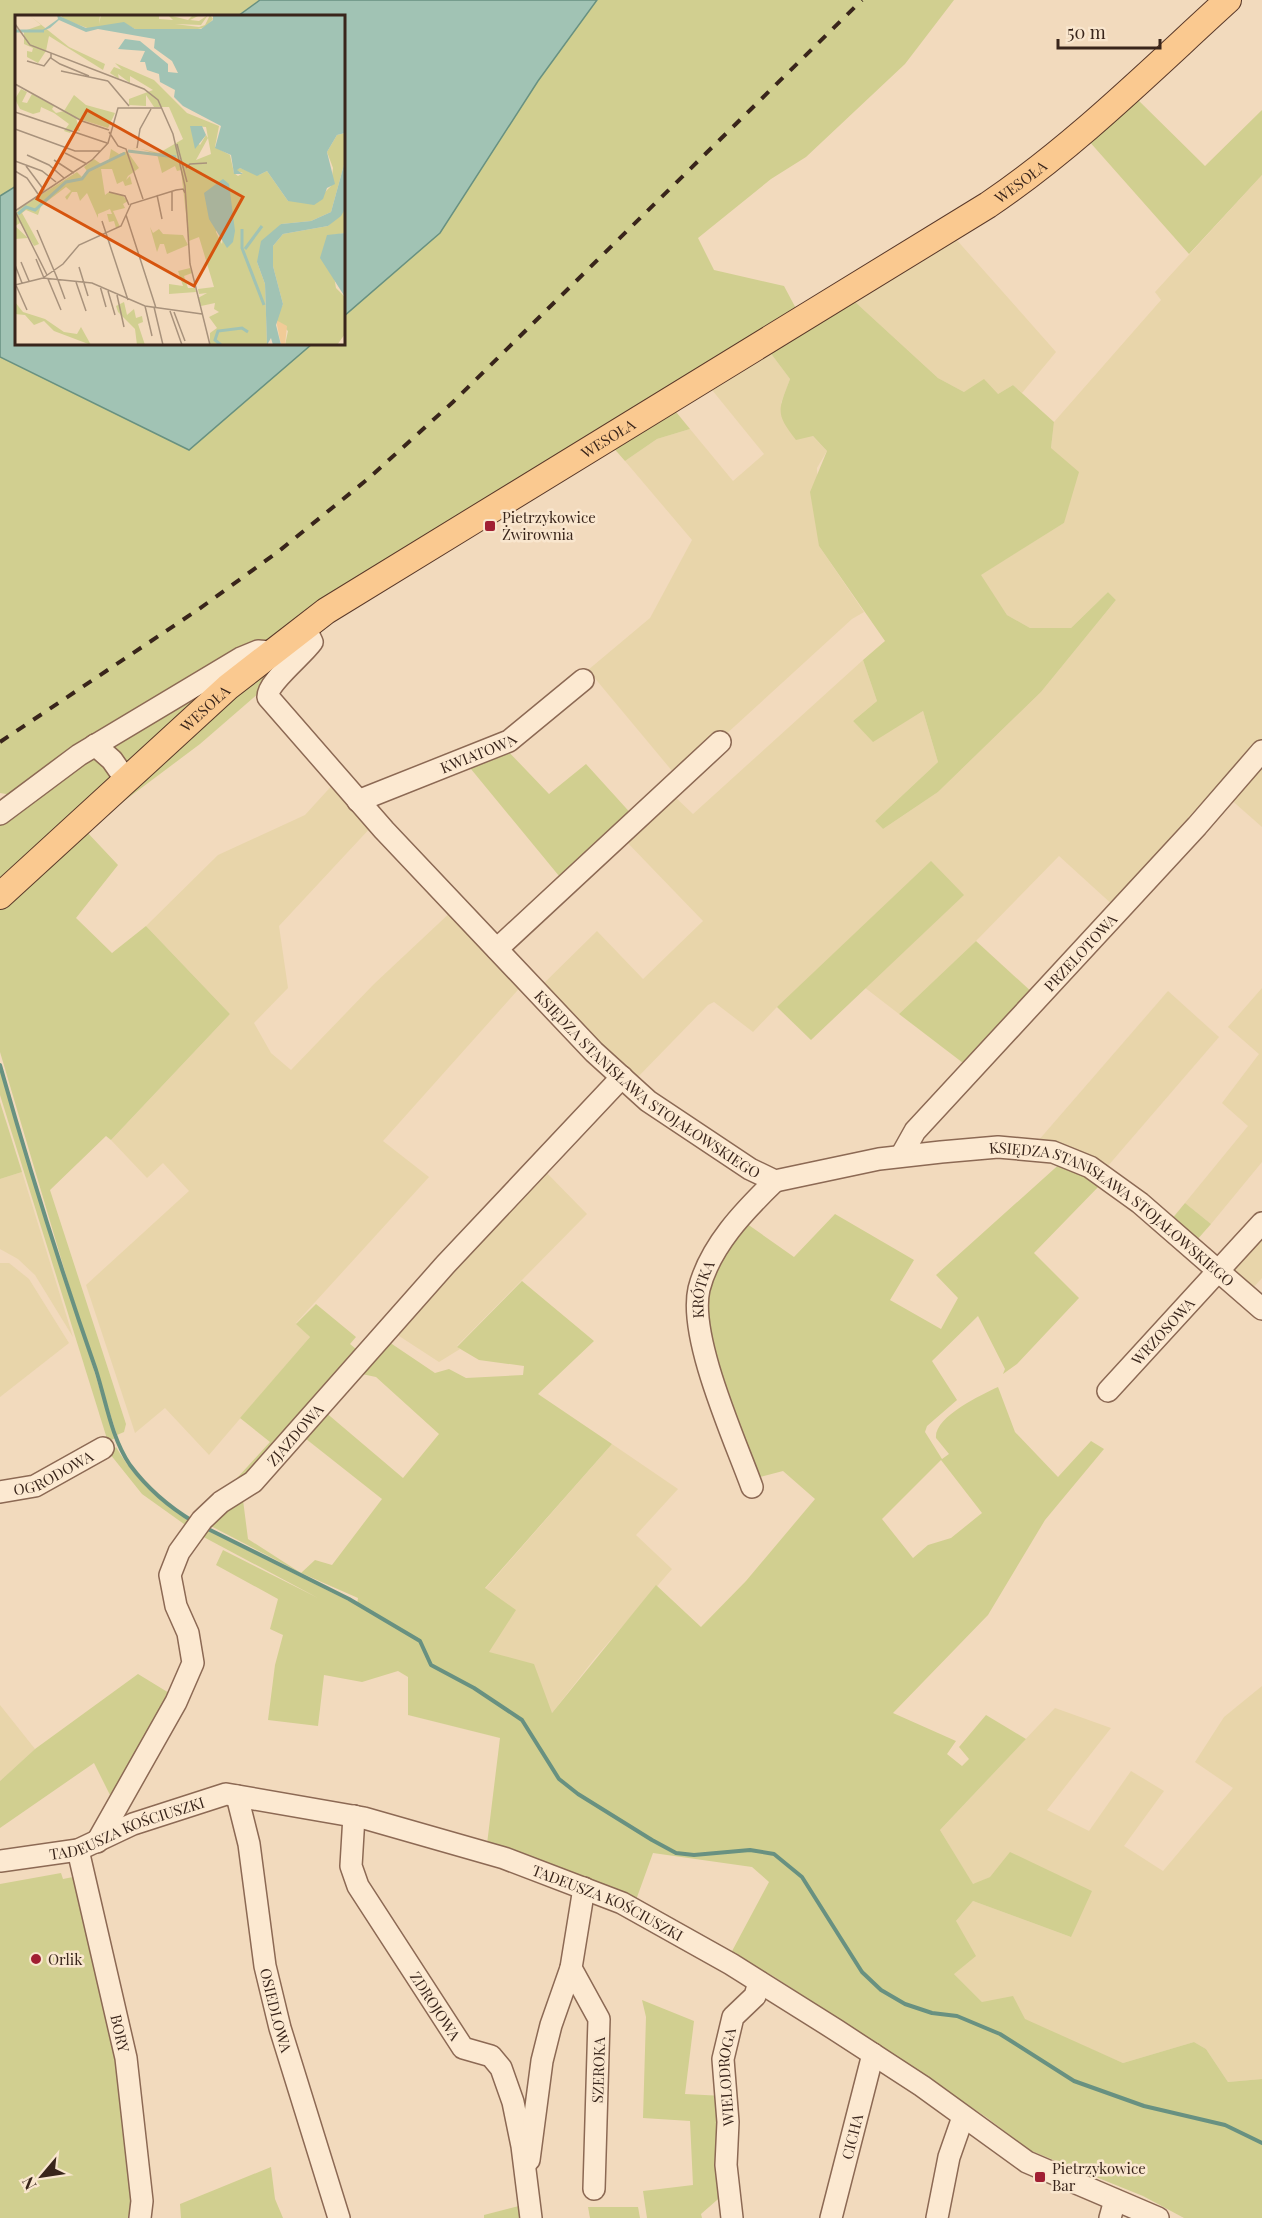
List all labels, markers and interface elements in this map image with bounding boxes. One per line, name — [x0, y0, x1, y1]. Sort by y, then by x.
scale bar — [1058, 12, 1160, 50]
inset map — [15, 15, 345, 345]
text: 50 m — [1067, 20, 1106, 44]
street label: WESOŁA — [990, 155, 1051, 208]
street label: WESOŁA — [576, 414, 639, 463]
place label: Pietrzykowice Żwirownia — [502, 507, 596, 544]
marker: Pietrzykowice Żwirownia — [483, 519, 497, 533]
street label: WESOŁA — [175, 680, 234, 737]
street label: KWIATOWA — [437, 729, 521, 777]
street label: PRZELOTOWA — [1039, 909, 1122, 995]
street label: KSIĘDZA STANISŁAWA STOJAŁOWSKIEGO — [530, 986, 764, 1183]
street label: KSIĘDZA STANISŁAWA STOJAŁOWSKIEGO — [988, 1137, 1239, 1291]
street label: KRÓTKA — [687, 1257, 719, 1319]
street label: WRZOSOWA — [1126, 1293, 1199, 1370]
street label: ZJAZDOWA — [262, 1399, 328, 1470]
street label: OGRODOWA — [12, 1445, 97, 1500]
street label: TADEUSZA KOŚCIUSZKI — [48, 1792, 207, 1864]
street label: TADEUSZA KOŚCIUSZKI — [529, 1860, 687, 1945]
place label: Orlik — [48, 1949, 83, 1969]
marker: Orlik — [29, 1952, 43, 1966]
street label: OSIEDLOWA — [256, 1966, 297, 2055]
street label: ZDROJOWA — [406, 1967, 466, 2045]
street label: BORY — [106, 2012, 134, 2054]
street label: WIELODROGA — [713, 2025, 740, 2128]
street label: SZEROKA — [587, 2036, 609, 2103]
street label: CICHA — [836, 2111, 867, 2162]
north arrow — [12, 2146, 72, 2206]
place label: Pietrzykowice Bar — [1052, 2158, 1146, 2195]
marker: Pietrzykowice Bar — [1033, 2170, 1047, 2184]
text: N — [16, 2173, 40, 2194]

